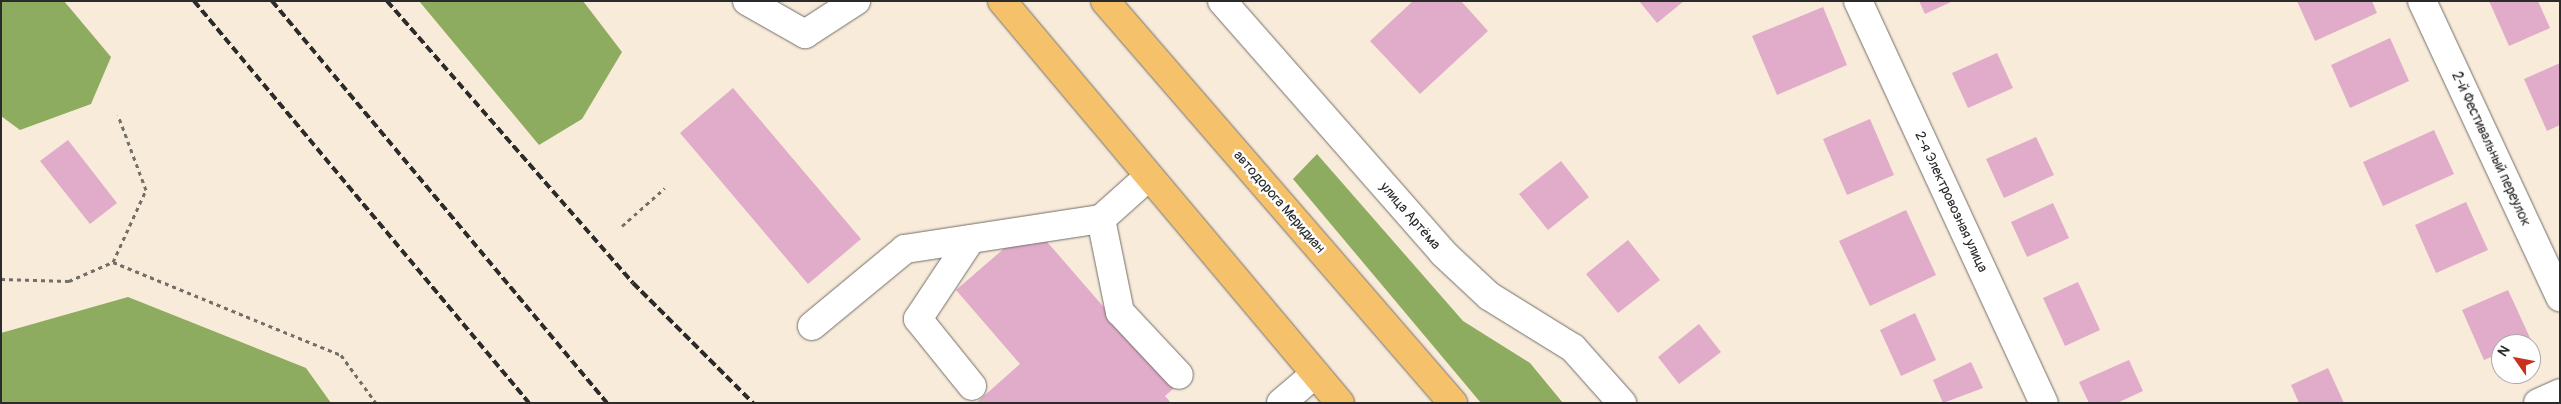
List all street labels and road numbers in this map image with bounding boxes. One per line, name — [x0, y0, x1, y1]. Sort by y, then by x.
street label: 2-й Фестивальный переулок — [2448, 69, 2534, 229]
street label: 2-я Электровозная улица — [1911, 129, 1991, 275]
street label: автодорога Меридиан — [1230, 147, 1328, 257]
street label: улица Артёма — [1376, 179, 1444, 253]

